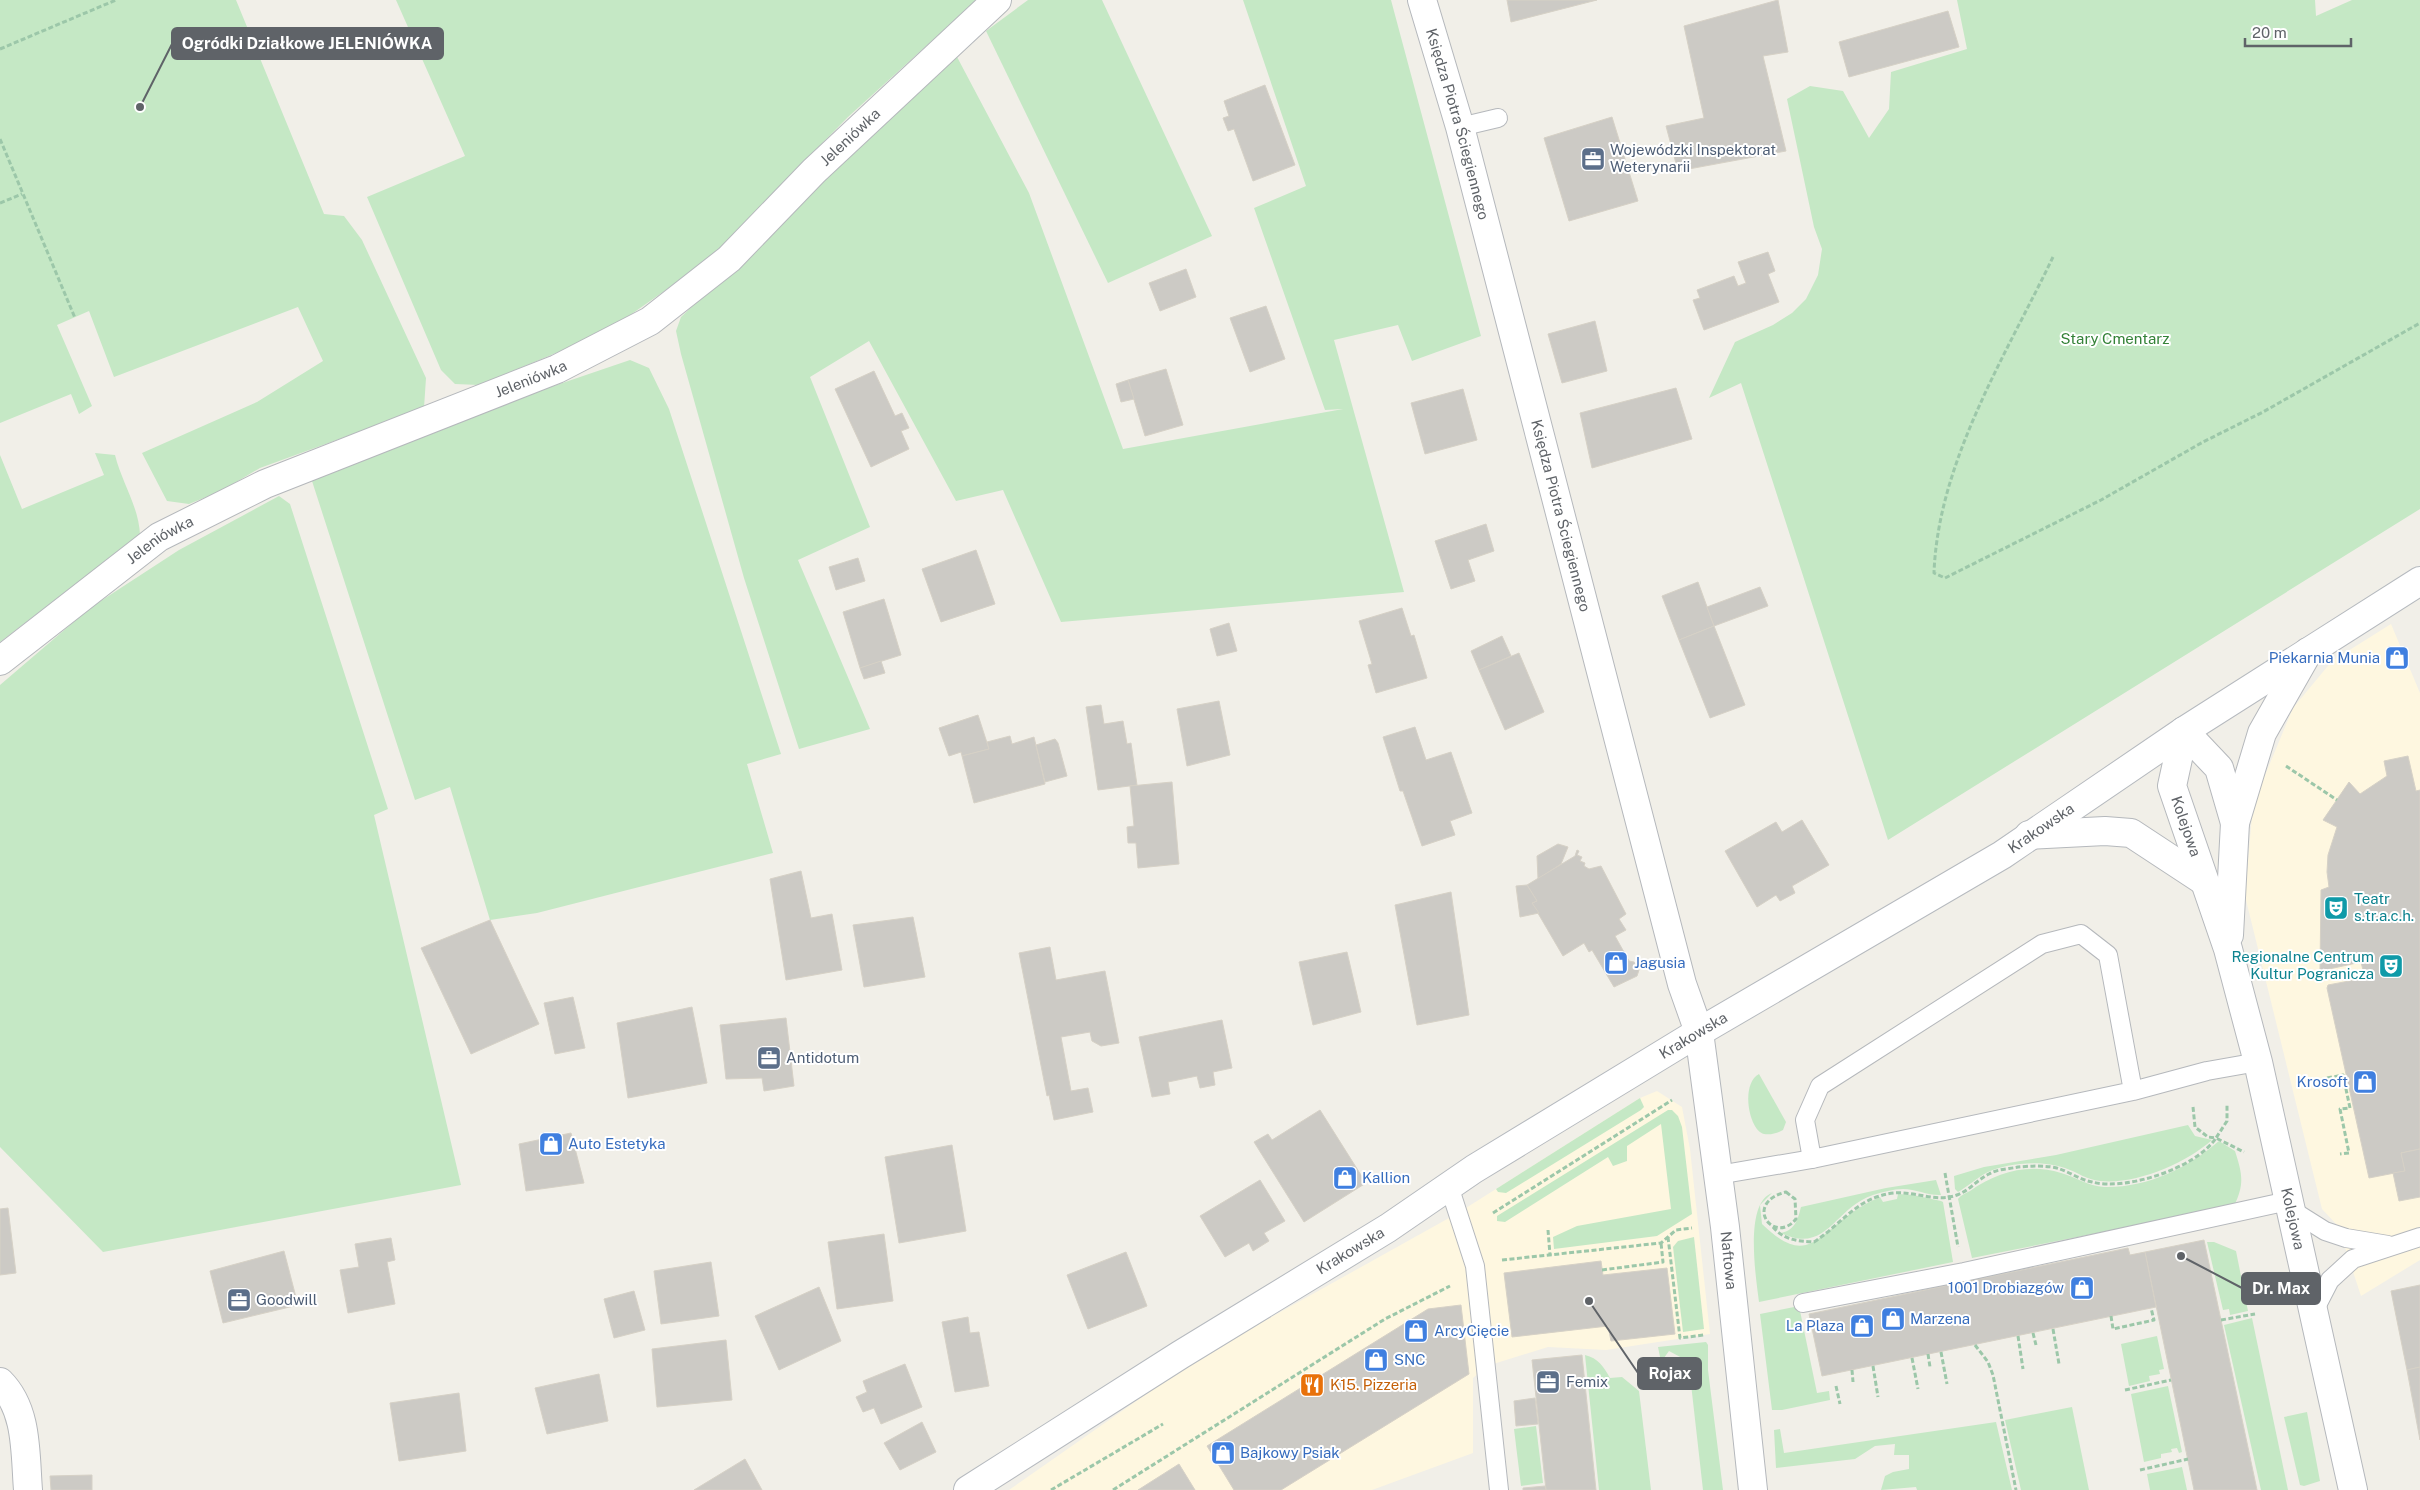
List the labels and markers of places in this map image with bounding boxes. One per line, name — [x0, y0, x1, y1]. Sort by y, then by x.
callout: Ogródki Działkowe JELENIÓWKA — [172, 28, 443, 59]
place label: Wojewódzki Inspektorat Weterynarii — [1610, 141, 1776, 175]
office icon: Wojewódzki Inspektorat Weterynarii — [1580, 146, 1606, 172]
shop icon: Piekarnia Munia — [2384, 645, 2410, 671]
place label: Piekarnia Munia — [2269, 649, 2380, 666]
place label: Teatr s.tr.a.c.h. — [2354, 890, 2414, 924]
theatre icon: Teatr s.tr.a.c.h. — [2323, 895, 2349, 921]
place label: Regionalne Centrum Kultur Pogranicza — [2231, 948, 2374, 982]
shop icon: Jagusia — [1603, 950, 1629, 976]
theatre icon: Regionalne Centrum Kultur Pogranicza — [2378, 953, 2404, 979]
place label: Jagusia — [1634, 954, 1686, 971]
office icon: Antidotum — [756, 1045, 782, 1071]
place label: Antidotum — [786, 1049, 859, 1066]
shop icon: Krosoft — [2352, 1069, 2378, 1095]
place label: Krosoft — [2297, 1073, 2348, 1090]
shop icon: Auto Estetyka — [538, 1131, 564, 1157]
place label: Auto Estetyka — [568, 1135, 666, 1152]
shop icon: Kallion — [1332, 1165, 1358, 1191]
place label: Kallion — [1362, 1169, 1410, 1186]
callout: Dr. Max — [2242, 1273, 2320, 1304]
shop icon: 1001 Drobiazgów — [2069, 1275, 2095, 1301]
place label: 1001 Drobiazgów — [1948, 1279, 2064, 1296]
office icon: Goodwill — [226, 1287, 252, 1313]
place label: Goodwill — [256, 1291, 317, 1308]
shop icon: Marzena — [1880, 1306, 1906, 1332]
place label: Marzena — [1910, 1310, 1970, 1327]
shop icon: La Plaza — [1849, 1313, 1875, 1339]
place label: La Plaza — [1786, 1317, 1844, 1334]
shop icon: ArcyCięcie — [1403, 1318, 1429, 1344]
place label: ArcyCięcie — [1434, 1322, 1509, 1339]
shop icon: SNC — [1363, 1347, 1389, 1373]
place label: SNC — [1394, 1351, 1426, 1368]
callout: Rojax — [1638, 1358, 1701, 1389]
office icon: Femix — [1535, 1369, 1561, 1395]
restaurant icon: K15. Pizzeria — [1299, 1372, 1325, 1398]
place label: Femix — [1566, 1373, 1608, 1390]
place label: K15. Pizzeria — [1330, 1376, 1417, 1393]
shop icon: Bajkowy Psiak — [1210, 1440, 1236, 1466]
place label: Bajkowy Psiak — [1240, 1444, 1340, 1461]

